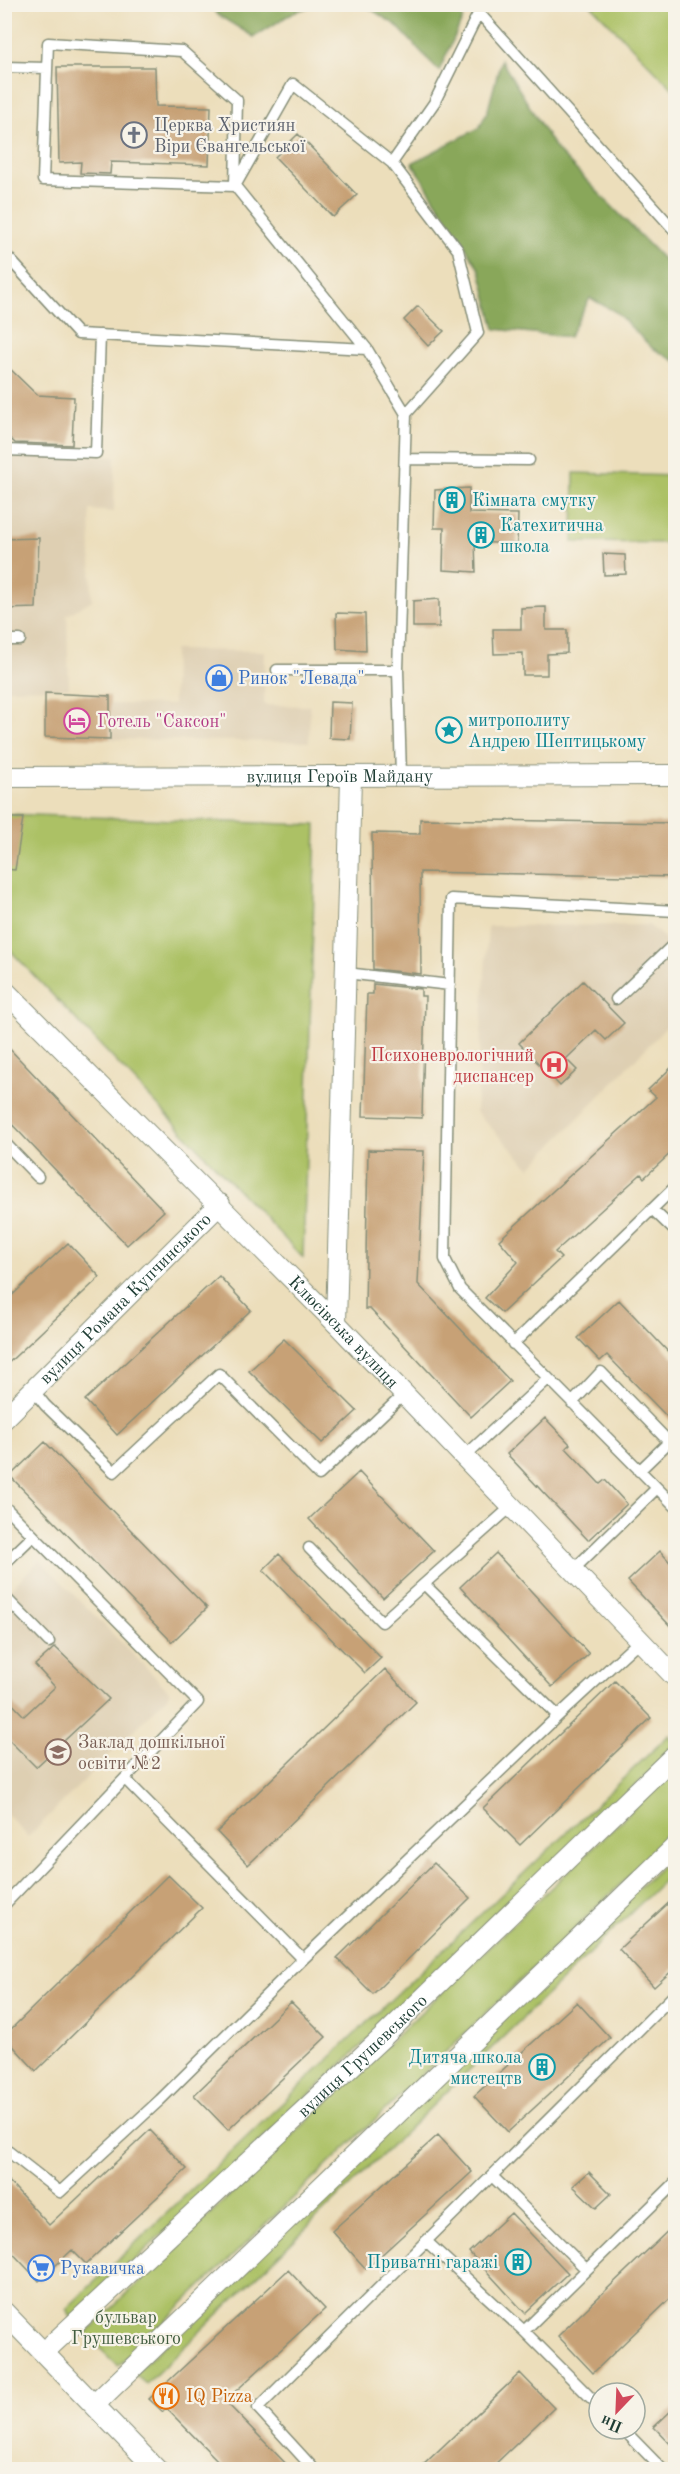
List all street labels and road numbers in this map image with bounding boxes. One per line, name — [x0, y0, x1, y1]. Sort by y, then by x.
street label: вулиця Героїв Майдану — [247, 768, 434, 786]
street label: вулиця Романа Купчинського — [37, 1210, 215, 1388]
street label: Клюсівська вулиця — [285, 1273, 401, 1392]
street label: вулиця Грушевського — [295, 1991, 431, 2121]

